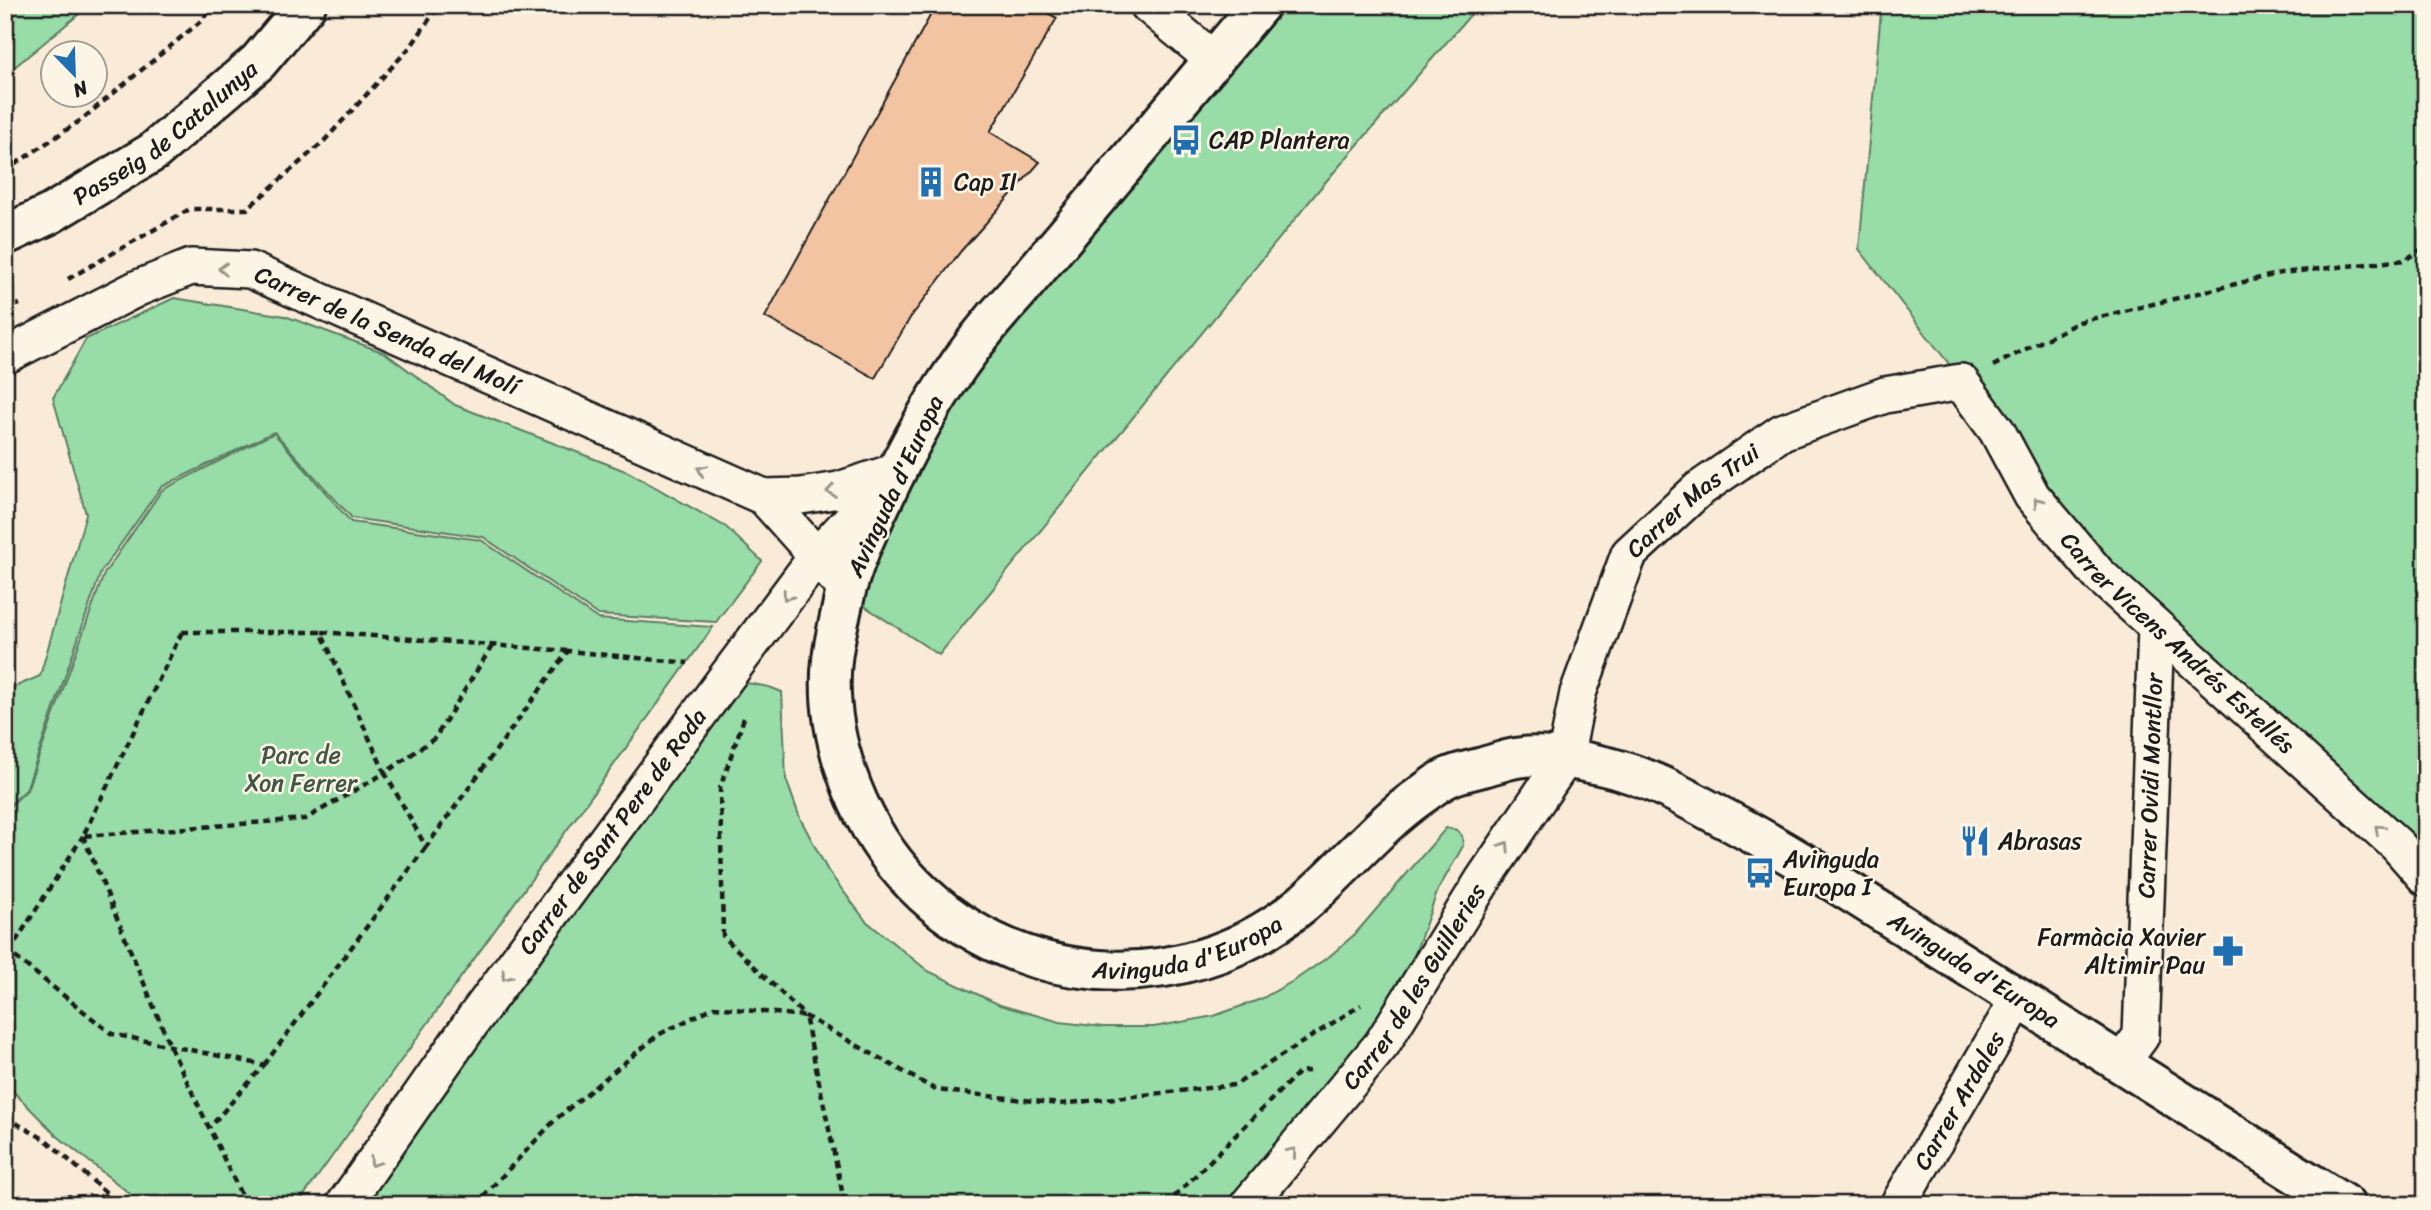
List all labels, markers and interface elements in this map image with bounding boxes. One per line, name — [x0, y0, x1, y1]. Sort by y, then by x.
north arrow — [38, 38, 108, 108]
street label: Passeig de Catalunya — [64, 49, 268, 217]
text: N — [67, 71, 94, 107]
place label: CAP Plantera — [1209, 119, 1350, 161]
bus stop icon: CAP Plantera — [1169, 123, 1203, 157]
place label: Cap II — [954, 161, 1017, 203]
building icon: Cap II — [914, 165, 948, 199]
street label: Carrer de la Senda del Molí — [248, 254, 529, 409]
one-way arrow — [217, 261, 228, 276]
street label: Avinguda d'Europa — [834, 388, 956, 585]
street label: Carrer Mas Trui — [1616, 431, 1770, 568]
one-way arrow — [697, 464, 709, 478]
one-way arrow — [825, 482, 837, 497]
one-way arrow — [2033, 498, 2046, 510]
street label: Carrer Vicens Andrés Estellés — [2049, 522, 2305, 765]
one-way arrow — [783, 589, 795, 601]
street label: Carrer Ovidi Montllor — [2125, 671, 2175, 899]
street label: Carrer de Sant Pere de Roda — [507, 699, 718, 964]
park label: Parc de Xon Ferrer — [244, 734, 359, 804]
place label: Abrasas — [1997, 820, 2083, 862]
restaurant icon: Abrasas — [1958, 824, 1992, 858]
one-way arrow — [2374, 824, 2387, 837]
place label: Avinguda Europa I — [1782, 838, 1879, 908]
one-way arrow — [1497, 840, 1510, 853]
bus stop icon: Avinguda Europa I — [1743, 856, 1777, 890]
street label: Carrer de les Guilleries — [1331, 874, 1498, 1099]
street label: Avinguda d'Europa — [1878, 899, 2069, 1040]
street label: Avinguda d'Europa — [1090, 904, 1291, 992]
place label: Farmàcia Xavier Altimir Pau — [2038, 916, 2207, 986]
pharmacy icon: Farmàcia Xavier Altimir Pau — [2211, 934, 2245, 968]
one-way arrow — [501, 968, 514, 981]
street label: Carrer Ardales — [1902, 1022, 2017, 1178]
one-way arrow — [1284, 1148, 1296, 1161]
one-way arrow — [370, 1154, 382, 1167]

